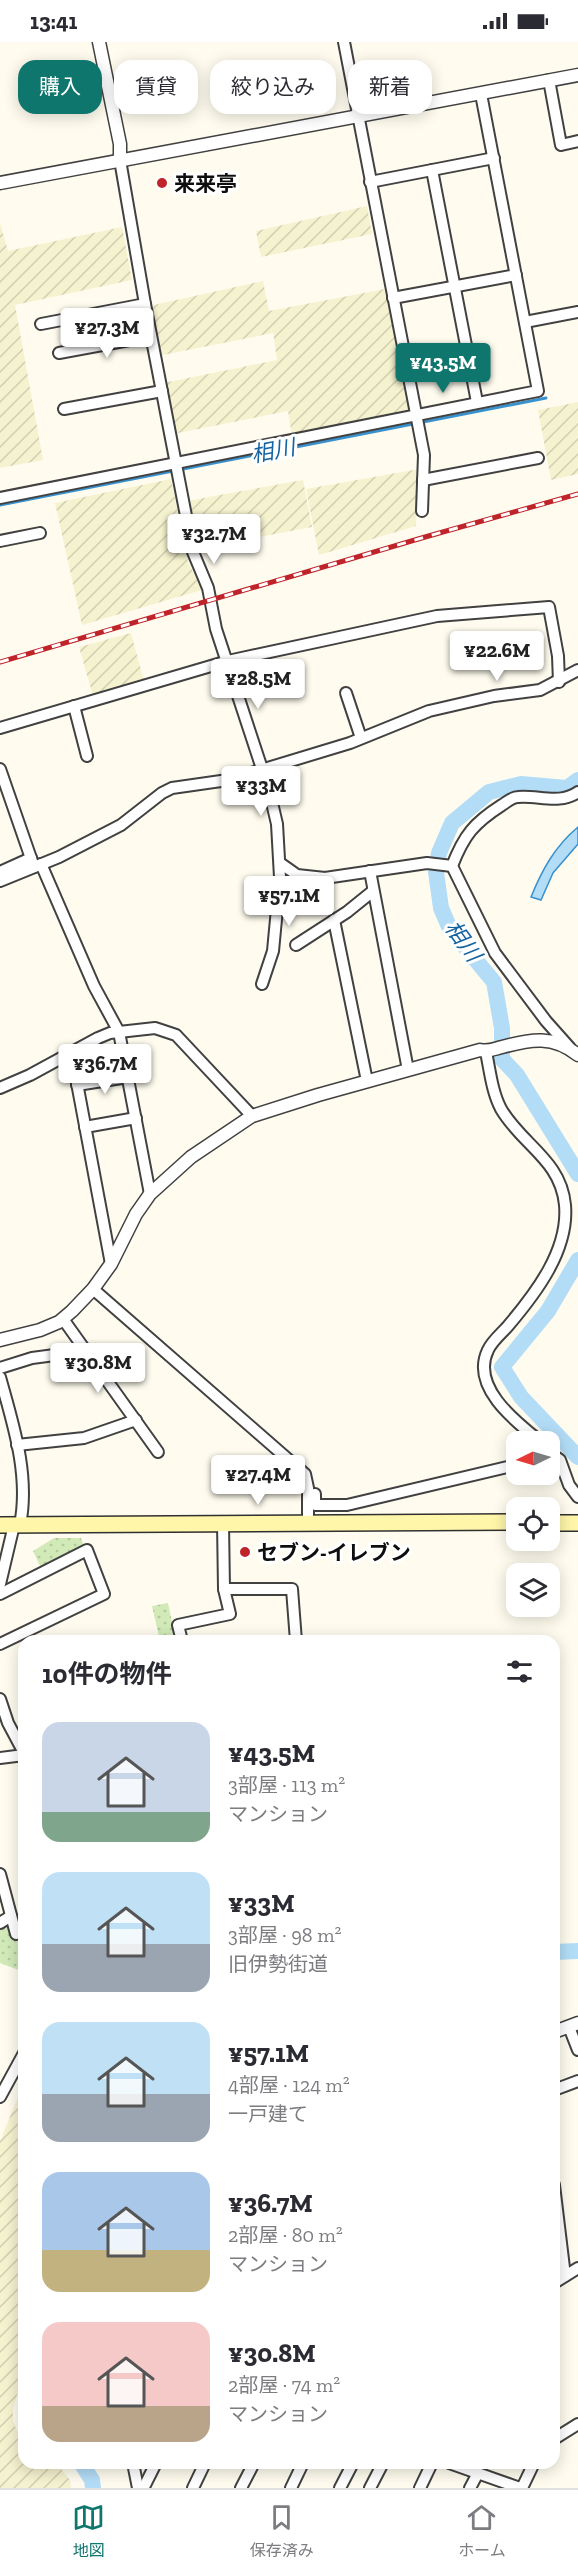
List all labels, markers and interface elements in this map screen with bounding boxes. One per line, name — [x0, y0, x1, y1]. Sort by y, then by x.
text: 13:41 — [30, 8, 78, 35]
chip: 購入 — [18, 60, 102, 114]
chip: 賃貸 — [114, 60, 198, 114]
chip: 絞り込み — [210, 60, 336, 114]
chip: 新着 — [348, 60, 432, 114]
place label: 来来亭 — [174, 171, 237, 196]
marker: 来来亭 — [155, 176, 169, 190]
pin: ¥27.3M — [58, 308, 156, 359]
text: ¥27.3M — [74, 315, 140, 339]
pin: ¥43.5M — [394, 343, 492, 394]
text: ¥43.5M — [410, 350, 476, 374]
water label: 相川 — [249, 433, 299, 468]
pin: ¥32.7M — [165, 514, 263, 565]
text: ¥32.7M — [181, 521, 247, 545]
pin: ¥22.6M — [448, 631, 546, 682]
text: ¥22.6M — [464, 638, 530, 662]
pin: ¥28.5M — [209, 659, 307, 710]
text: ¥28.5M — [225, 666, 291, 690]
pin: ¥33M — [225, 766, 297, 817]
text: ¥33M — [235, 773, 287, 797]
pin: ¥57.1M — [240, 876, 338, 927]
text: ¥57.1M — [258, 883, 320, 907]
water label: 相川 — [439, 915, 488, 968]
pin: ¥36.7M — [56, 1044, 154, 1095]
text: ¥36.7M — [72, 1051, 138, 1075]
pin: ¥30.8M — [49, 1343, 147, 1394]
text: ¥30.8M — [64, 1350, 132, 1374]
north arrow — [506, 1431, 560, 1485]
map controls — [506, 1431, 560, 1617]
pin: ¥27.4M — [209, 1455, 307, 1506]
text: ¥27.4M — [225, 1462, 291, 1486]
button: locate — [506, 1497, 560, 1551]
place label: セブン-イレブン — [257, 1540, 411, 1565]
marker: セブン-イレブン — [238, 1545, 252, 1559]
button: layers — [506, 1563, 560, 1617]
icon: filters — [503, 1655, 536, 1688]
text: 10件の物件 — [42, 1658, 171, 1690]
text: ¥43.5M — [228, 1737, 315, 1769]
icon: home — [90, 1746, 162, 1818]
text: 3部屋 · 113 m² — [228, 1773, 345, 1797]
text: マンション — [228, 1802, 328, 1826]
text: ¥33M — [228, 1887, 295, 1919]
icon: home — [90, 1896, 162, 1968]
text: 3部屋 · 98 m² — [228, 1923, 341, 1947]
text: 旧伊勢街道 — [228, 1952, 328, 1976]
text: ¥57.1M — [228, 2037, 309, 2069]
icon: home — [90, 2046, 162, 2118]
text: 4部屋 · 124 m² — [228, 2073, 350, 2097]
text: 一戸建て — [228, 2102, 308, 2126]
text: ¥36.7M — [228, 2187, 313, 2219]
icon: home — [90, 2196, 162, 2268]
text: 2部屋 · 80 m² — [228, 2223, 343, 2247]
text: マンション — [228, 2252, 328, 2276]
text: ¥30.8M — [228, 2337, 316, 2369]
icon: home — [90, 2346, 162, 2418]
text: 2部屋 · 74 m² — [228, 2373, 340, 2397]
text: マンション — [228, 2402, 328, 2426]
tab: 地図 — [72, 2501, 105, 2561]
tab: 保存済み — [250, 2501, 314, 2561]
tab: ホーム — [458, 2501, 506, 2561]

